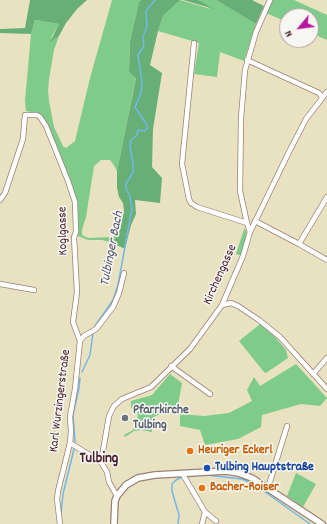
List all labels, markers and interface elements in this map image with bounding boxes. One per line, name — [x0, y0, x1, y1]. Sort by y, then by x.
north arrow — [279, 8, 319, 48]
text: N — [281, 27, 298, 40]
street label: Koglgasse — [56, 206, 72, 256]
water label: Tulbinger Bach — [98, 210, 128, 288]
street label: Kirchengasse — [201, 242, 241, 308]
street label: Karl Wurzingerstraße — [47, 349, 75, 453]
place label: Pfarrkirche Tulbing — [133, 403, 189, 434]
marker: Pfarrkirche Tulbing — [120, 413, 130, 423]
place label: Heuriger Eckerl — [198, 443, 272, 459]
marker: Heuriger Eckerl — [185, 446, 195, 456]
district label: Tulbing — [80, 451, 118, 469]
place label: Tulbing Hauptstraße — [215, 460, 314, 476]
marker: Tulbing Hauptstraße — [202, 463, 212, 473]
place label: Bacher-Roiser — [210, 480, 279, 496]
marker: Bacher-Roiser — [197, 483, 207, 493]

